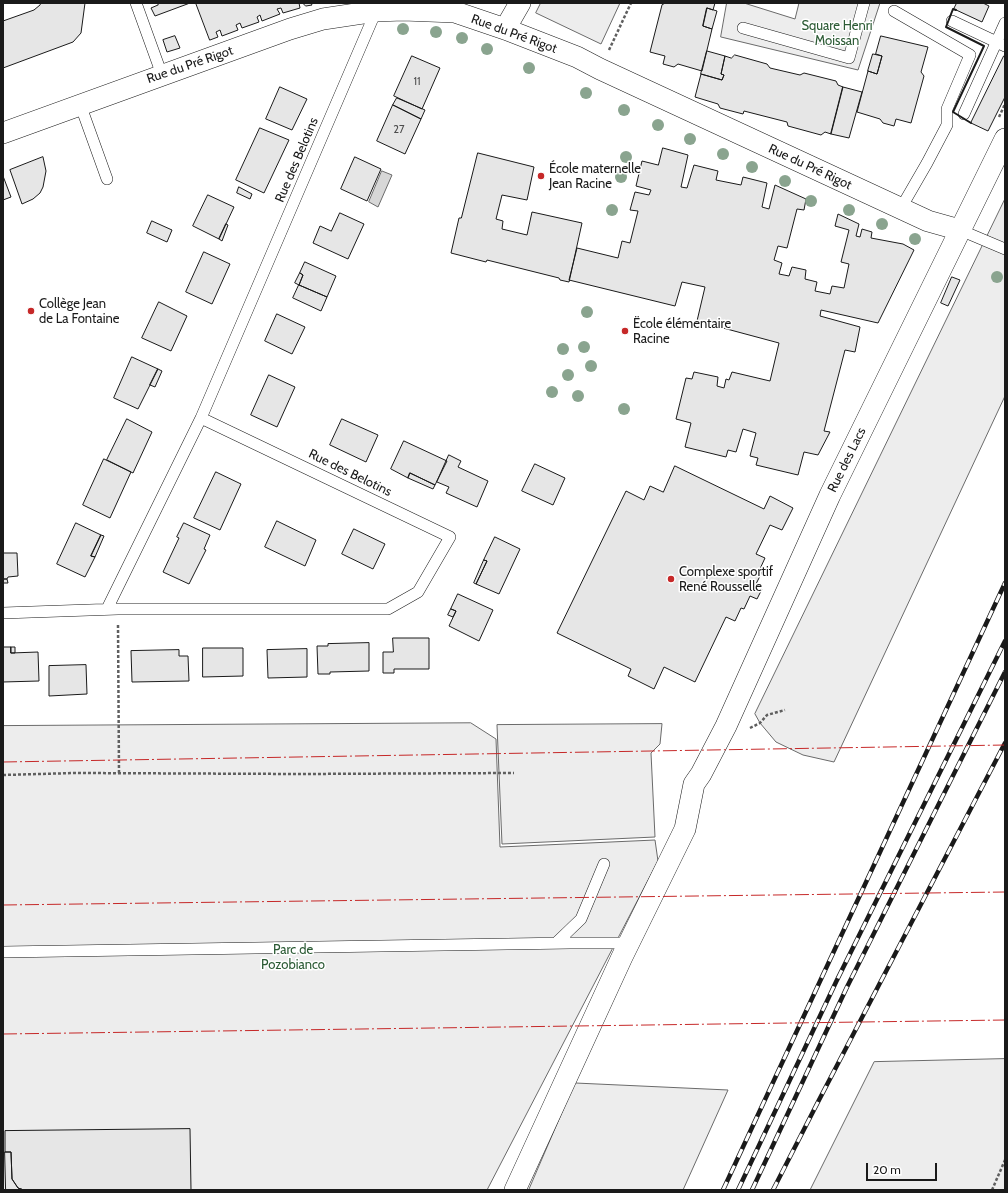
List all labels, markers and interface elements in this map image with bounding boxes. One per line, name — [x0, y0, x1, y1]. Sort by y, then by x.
street label: Rue du Pré Rigot — [469, 11, 559, 57]
park label: Square Henri Moissan — [801, 18, 873, 49]
street label: Rue du Pré Rigot — [145, 43, 235, 87]
house number: 11 — [413, 75, 421, 89]
street label: Rue des Belotins — [272, 115, 322, 205]
house number: 27 — [393, 123, 405, 137]
street label: Rue du Pré Rigot — [766, 141, 854, 193]
place label: École maternelle Jean Racine — [549, 161, 641, 192]
marker: École maternelle Jean Racine — [536, 171, 546, 181]
place label: Collège Jean de La Fontaine — [39, 296, 119, 327]
marker: Collège Jean de La Fontaine — [26, 306, 36, 316]
place label: Ëcole élémentaire Racine — [633, 316, 731, 347]
marker: Ëcole élémentaire Racine — [620, 326, 630, 336]
street label: Rue des Lacs — [825, 425, 869, 495]
street label: Rue des Belotins — [306, 446, 394, 500]
place label: Complexe sportif René Rousselle — [679, 564, 773, 595]
marker: Complexe sportif René Rousselle — [666, 574, 676, 584]
park label: Parc de Pozobianco — [261, 942, 325, 973]
scale bar — [868, 1155, 939, 1181]
text: 20 m — [873, 1162, 901, 1177]

